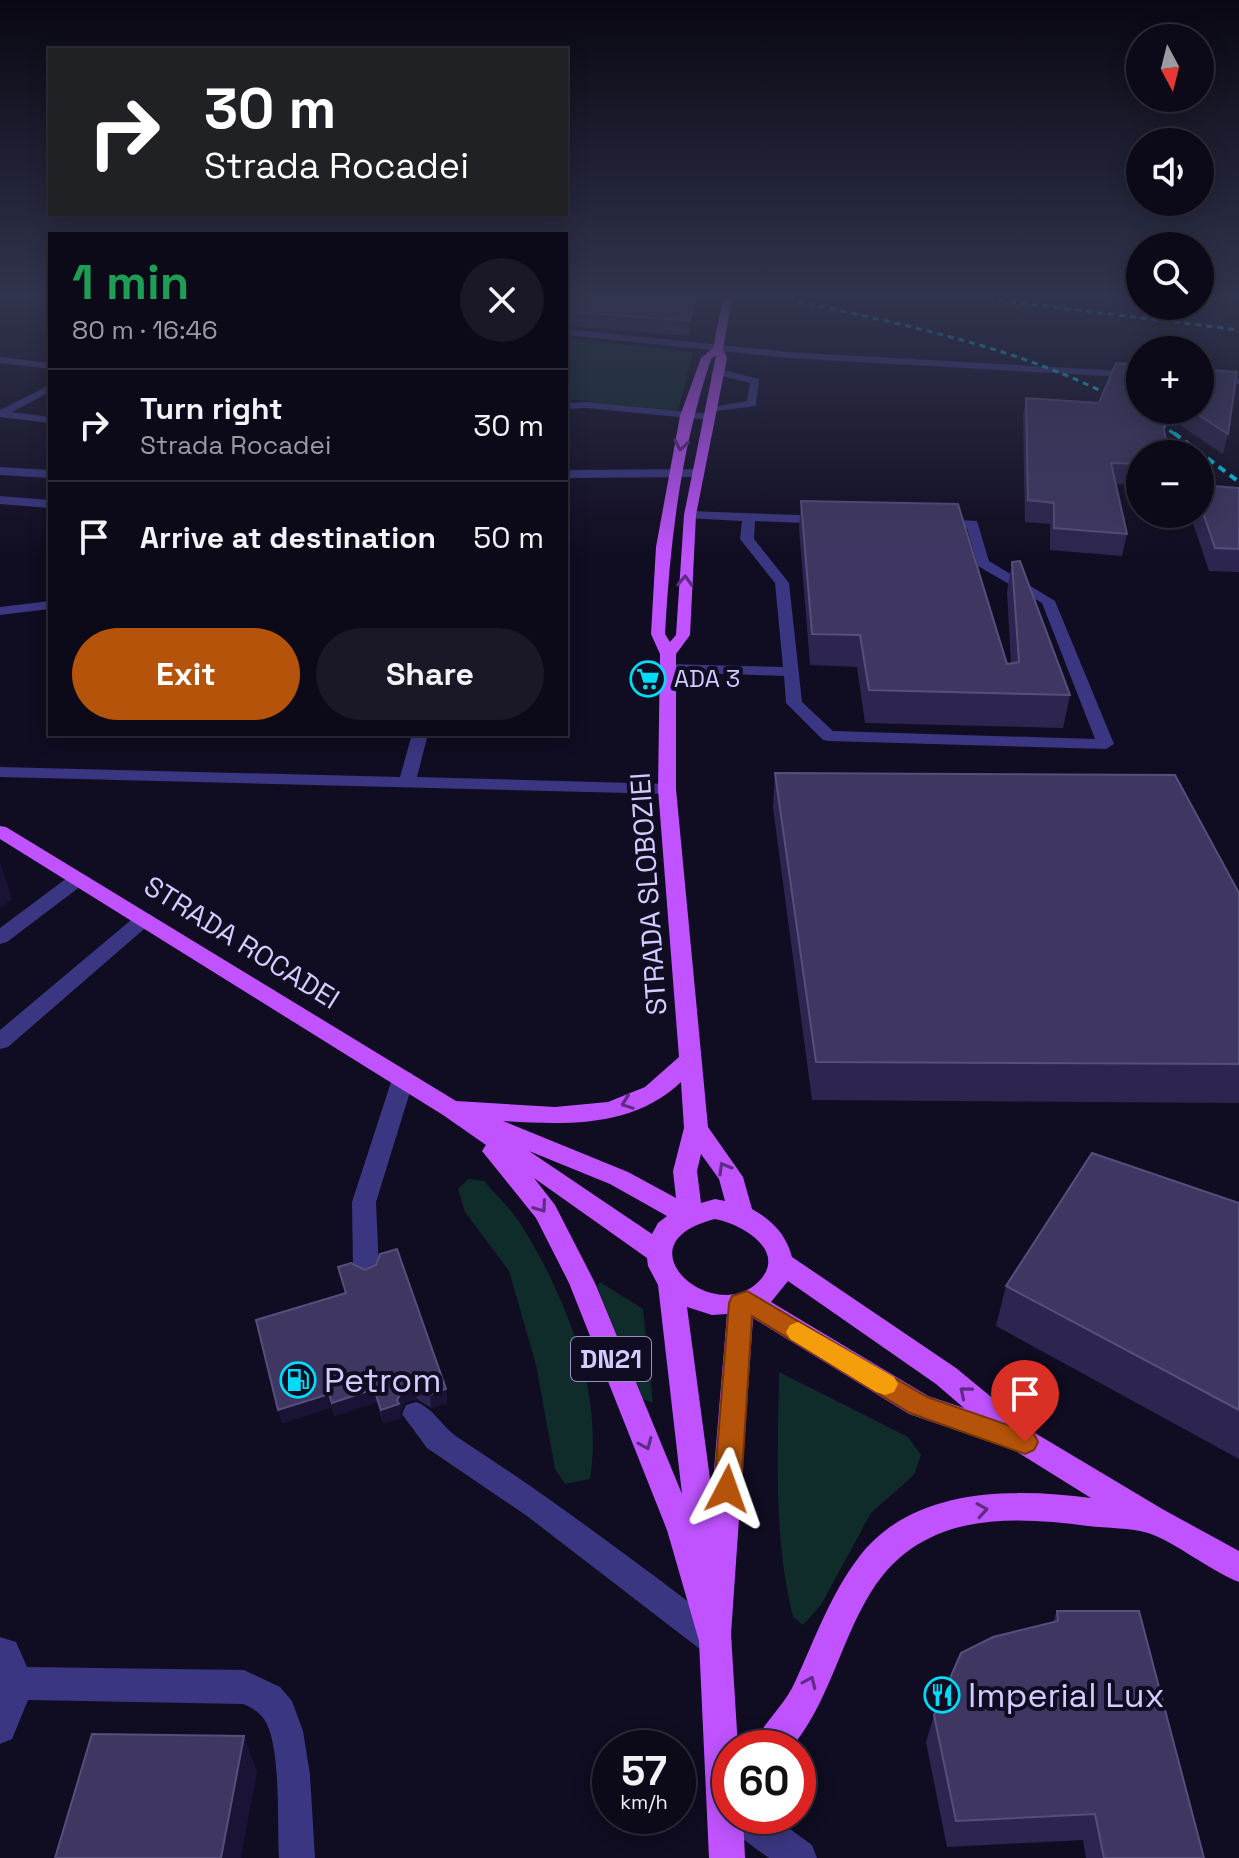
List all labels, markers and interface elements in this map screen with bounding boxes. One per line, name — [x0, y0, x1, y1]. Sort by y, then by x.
north arrow — [1126, 24, 1214, 112]
map controls — [1126, 24, 1214, 528]
text: 30 m — [204, 73, 336, 144]
icon: right — [72, 80, 176, 184]
button: sound — [1126, 128, 1214, 216]
text: Strada Rocadei — [204, 143, 469, 189]
button: search — [1126, 232, 1214, 320]
text: 1 min — [72, 252, 189, 313]
button: close — [460, 258, 544, 342]
text: 80 m · 16:46 — [72, 313, 218, 347]
button: + — [1126, 336, 1214, 424]
text: Turn right — [140, 389, 283, 428]
icon: right — [72, 403, 116, 447]
text: 30 m — [473, 406, 544, 445]
text: Strada Rocadei — [140, 428, 331, 462]
one-way arrow — [673, 438, 690, 452]
button: − — [1126, 440, 1214, 528]
icon: arrive — [72, 515, 116, 559]
text: Arrive at destination — [140, 518, 436, 557]
text: 50 m — [473, 518, 544, 557]
one-way arrow — [676, 574, 693, 587]
button: Exit — [72, 628, 300, 720]
button: Share — [316, 628, 544, 720]
supermarket icon: ADA 3 — [629, 660, 667, 698]
place label: ADA 3 — [674, 663, 740, 694]
street label: STRADA SLOBOZIEI — [622, 771, 674, 1017]
street label: STRADA ROCADEI — [138, 867, 346, 1017]
one-way arrow — [621, 1094, 635, 1110]
one-way arrow — [718, 1162, 734, 1177]
one-way arrow — [531, 1198, 546, 1212]
road number: DN21 — [571, 1337, 651, 1381]
place label: Petrom — [324, 1359, 441, 1402]
pin — [991, 1360, 1059, 1442]
fuel station icon: Petrom — [279, 1361, 317, 1399]
icon: arrive — [1003, 1372, 1047, 1416]
one-way arrow — [960, 1387, 974, 1402]
one-way arrow — [636, 1436, 652, 1450]
position arrow — [685, 1447, 769, 1531]
one-way arrow — [976, 1502, 989, 1519]
place label: Imperial Lux — [968, 1674, 1165, 1717]
one-way arrow — [801, 1676, 817, 1691]
restaurant icon: Imperial Lux — [923, 1676, 961, 1714]
speed limit sign: 60 — [712, 1730, 816, 1834]
text: 57 — [621, 1746, 667, 1797]
text: km/h — [620, 1789, 668, 1815]

